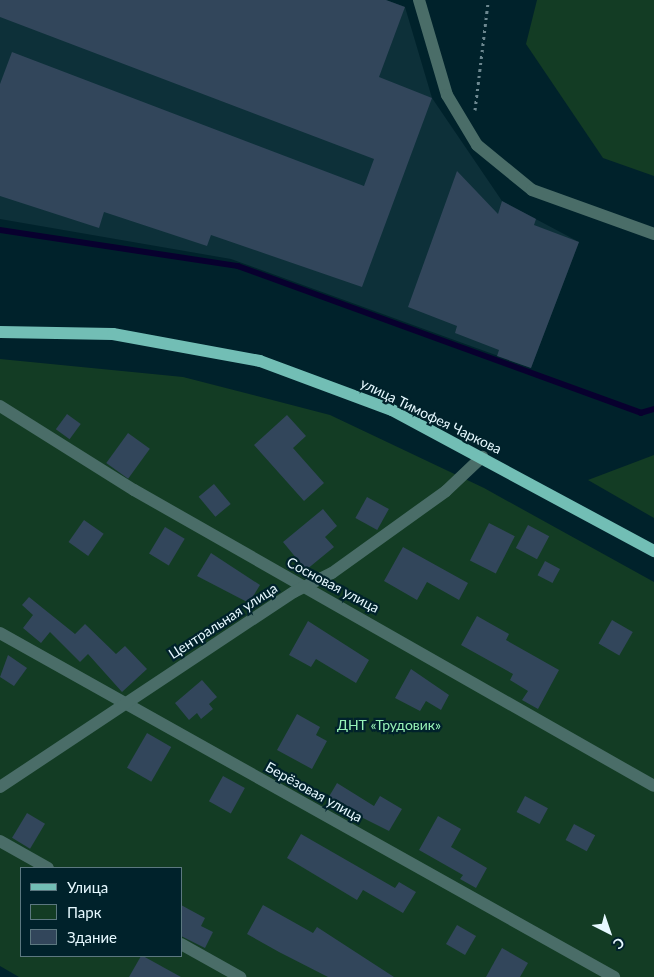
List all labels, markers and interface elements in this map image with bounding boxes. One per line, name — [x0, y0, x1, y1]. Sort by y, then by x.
street label: улица Тимофея Чаркова — [358, 375, 504, 457]
street label: Сосновая улица — [284, 554, 382, 616]
street label: Центральная улица — [166, 580, 280, 662]
park label: ДНТ «Трудовик» — [337, 717, 441, 733]
street label: Берёзовая улица — [263, 758, 365, 826]
legend — [20, 867, 182, 957]
text: Улица — [67, 878, 108, 896]
text: Парк — [67, 903, 101, 921]
north arrow — [584, 907, 634, 957]
text: Здание — [67, 928, 117, 946]
text: С — [610, 934, 628, 953]

